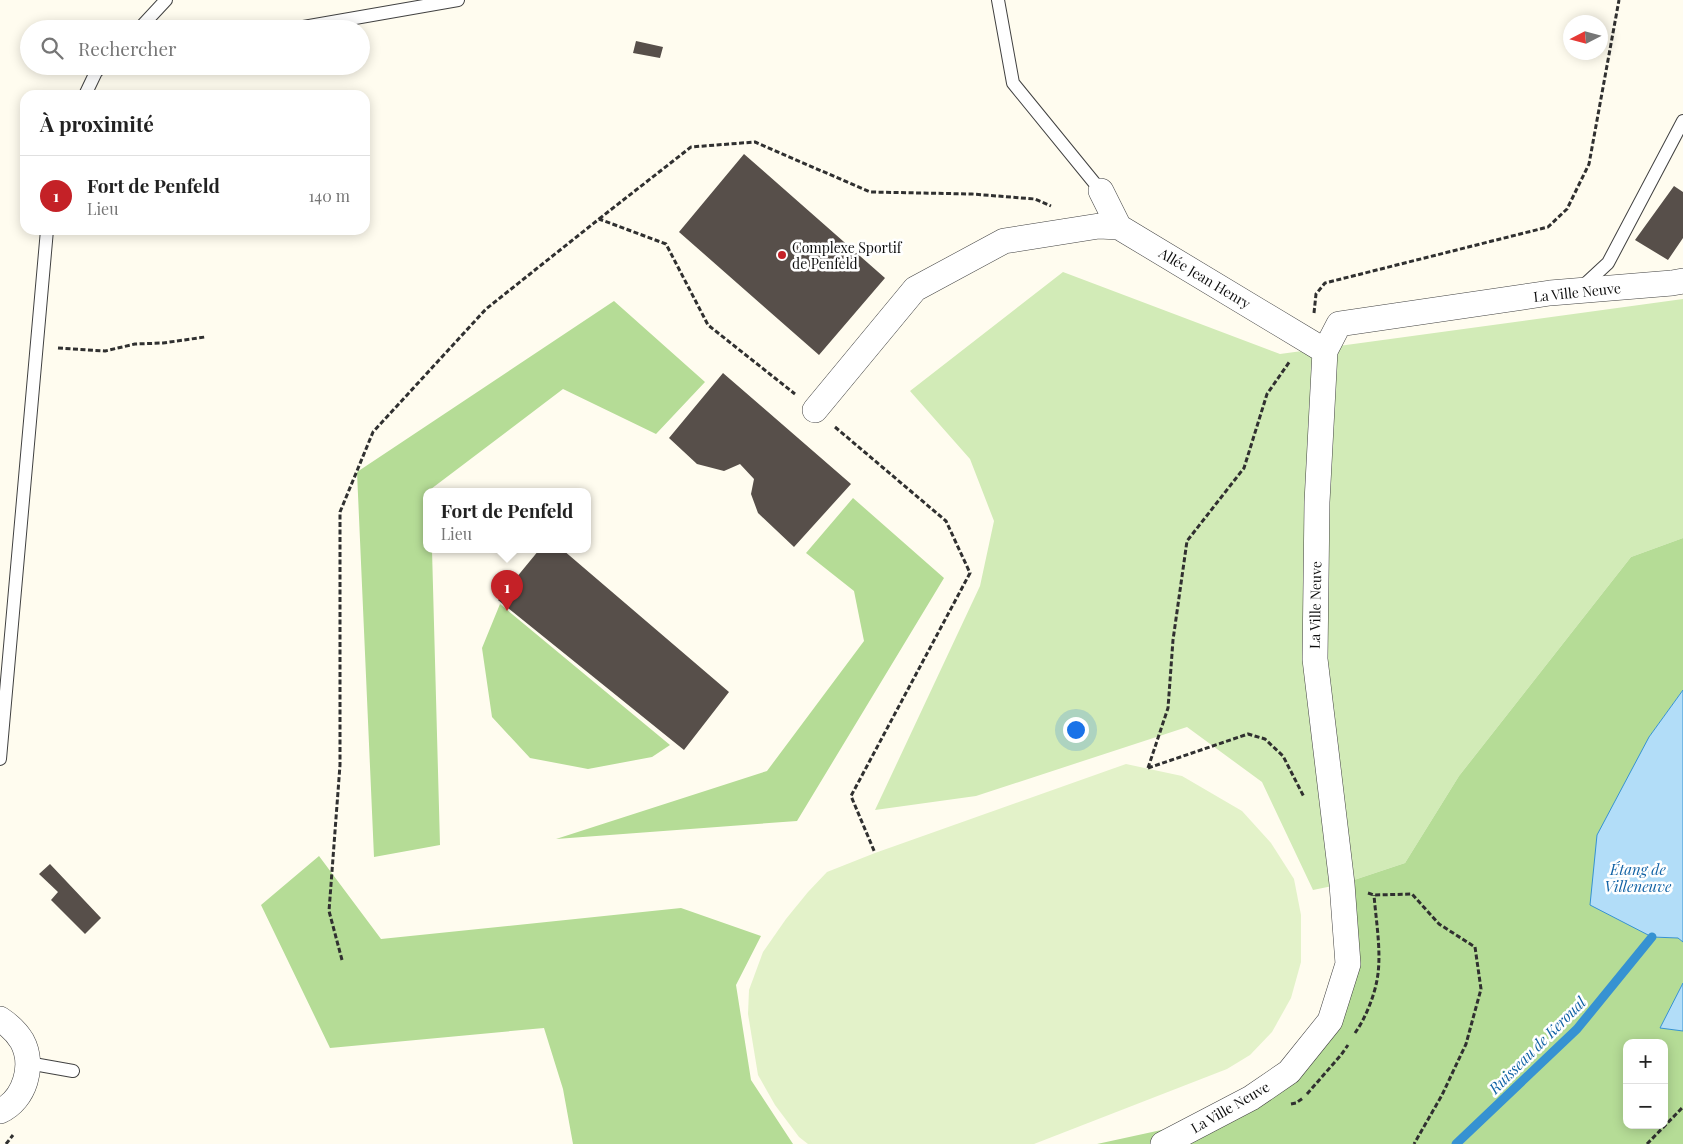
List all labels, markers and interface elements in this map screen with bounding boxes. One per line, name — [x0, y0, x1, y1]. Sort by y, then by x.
north arrow — [1563, 15, 1608, 60]
search box — [20, 20, 370, 75]
icon: search — [38, 34, 66, 62]
text: Rechercher — [78, 35, 177, 61]
text: À proximité — [40, 109, 154, 137]
text: Fort de Penfeld — [87, 172, 220, 198]
text: 1 — [53, 185, 59, 206]
text: 140 m — [308, 185, 350, 206]
text: Lieu — [87, 198, 119, 219]
place label: Complexe Sportif de Penfeld — [792, 238, 903, 273]
street label: Allée Jean Henry — [1155, 243, 1254, 313]
marker: Complexe Sportif de Penfeld — [776, 249, 788, 261]
street label: La Ville Neuve — [1532, 278, 1622, 306]
popup — [423, 488, 591, 553]
text: Fort de Penfeld — [441, 497, 573, 523]
text: Lieu — [441, 523, 472, 544]
street label: La Ville Neuve — [1305, 561, 1325, 649]
pin: 1 — [491, 570, 523, 611]
your location — [1063, 717, 1089, 743]
water label: Étang de Villeneuve — [1604, 859, 1672, 896]
water label: Ruisseau de Keroual — [1483, 992, 1590, 1099]
map controls — [1623, 1039, 1668, 1129]
button: + — [1623, 1039, 1668, 1084]
street label: La Ville Neuve — [1187, 1077, 1273, 1137]
button: − — [1623, 1084, 1668, 1129]

